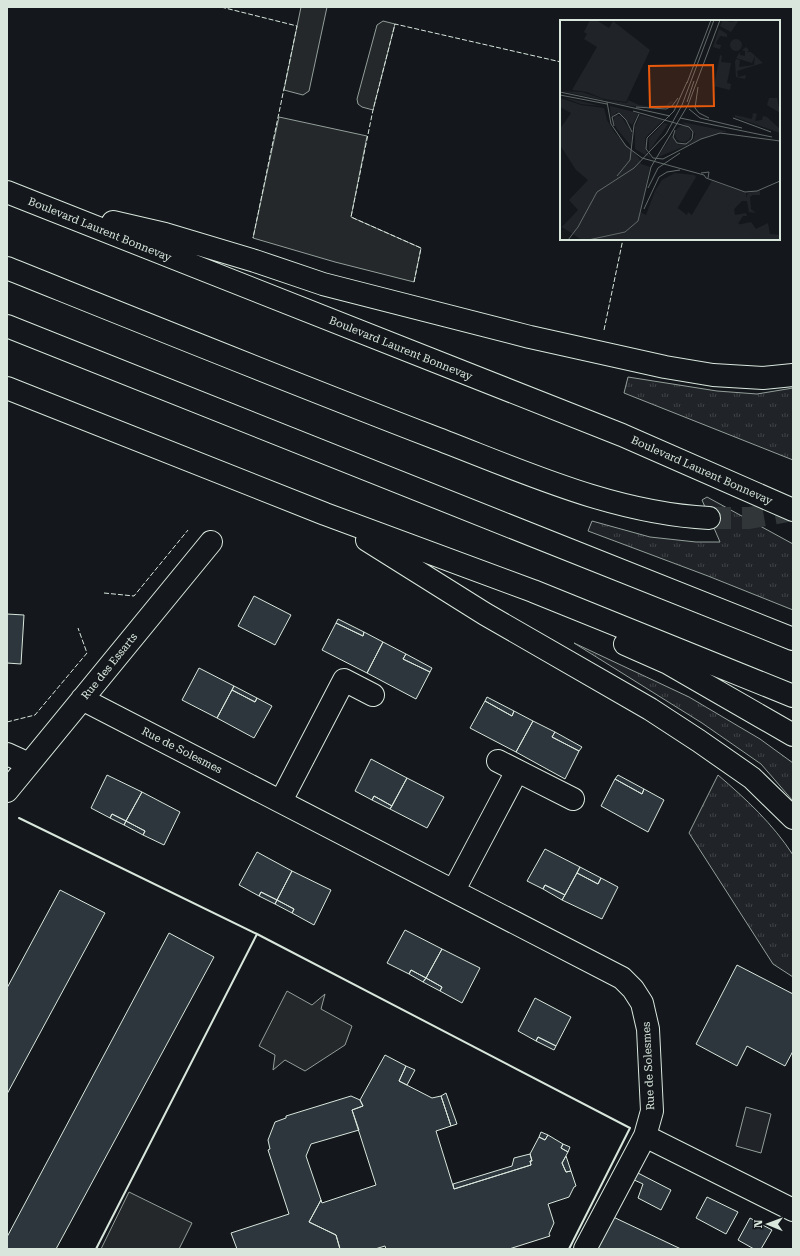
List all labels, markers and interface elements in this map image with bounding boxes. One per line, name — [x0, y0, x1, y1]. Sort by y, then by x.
inset map — [560, 20, 780, 240]
street label: Boulevard Laurent Bonnevay — [26, 195, 174, 264]
street label: Boulevard Laurent Bonnevay — [327, 314, 475, 383]
street label: Boulevard Laurent Bonnevay — [629, 433, 775, 508]
street label: Rue des Essarts — [79, 630, 140, 702]
street label: Rue de Solesmes — [139, 725, 224, 776]
street label: Rue de Solesmes — [640, 1021, 657, 1111]
north arrow — [748, 1204, 788, 1244]
text: N — [752, 1219, 765, 1228]

